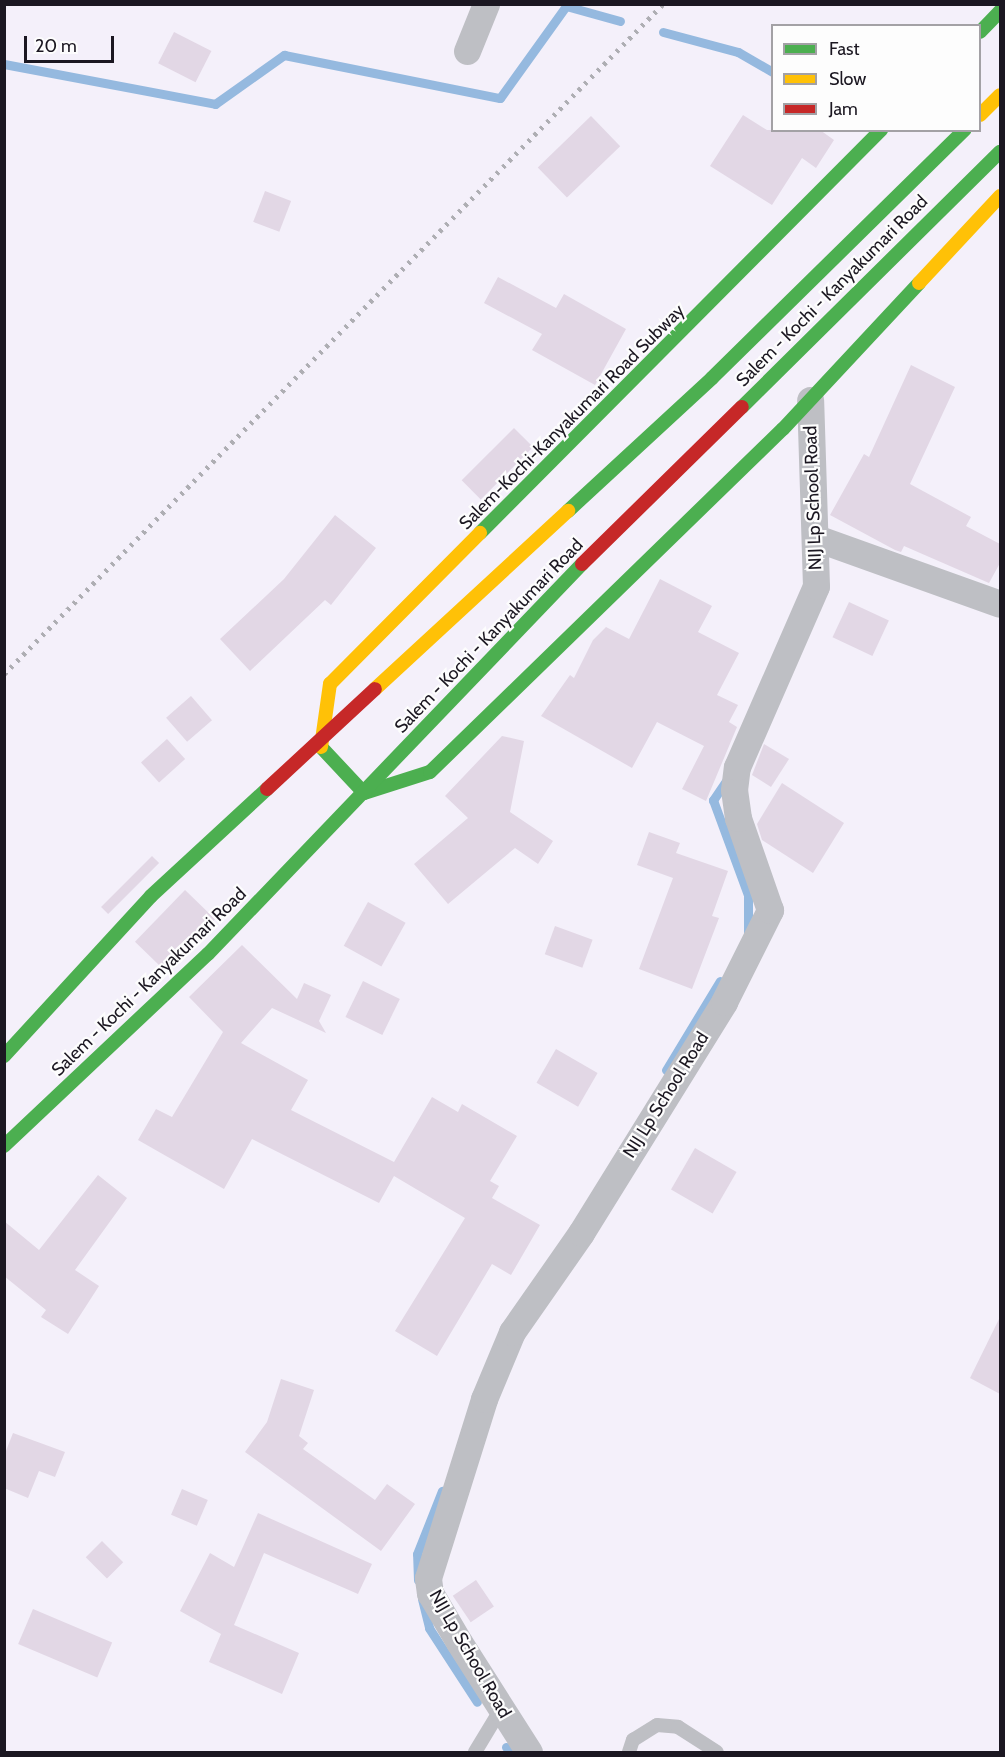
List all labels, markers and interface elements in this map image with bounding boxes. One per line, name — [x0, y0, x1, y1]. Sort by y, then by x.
scale bar — [27, 24, 117, 62]
legend — [771, 24, 981, 132]
text: 20 m — [35, 35, 77, 57]
text: Fast — [829, 38, 860, 60]
text: Slow — [829, 68, 866, 90]
text: Jam — [829, 98, 858, 120]
street label: Salem - Kochi - Kanyakumari Road — [732, 191, 932, 391]
street label: Salem-Kochi-Kanyakumari Road Subway — [455, 300, 689, 534]
street label: NIJ Lp School Road — [800, 425, 826, 571]
street label: Salem - Kochi - Kanyakumari Road — [390, 534, 588, 738]
street label: Salem - Kochi - Kanyakumari Road — [47, 883, 251, 1081]
street label: NIJ Lp School Road — [619, 1028, 713, 1162]
street label: NIJ Lp School Road — [425, 1586, 515, 1722]

